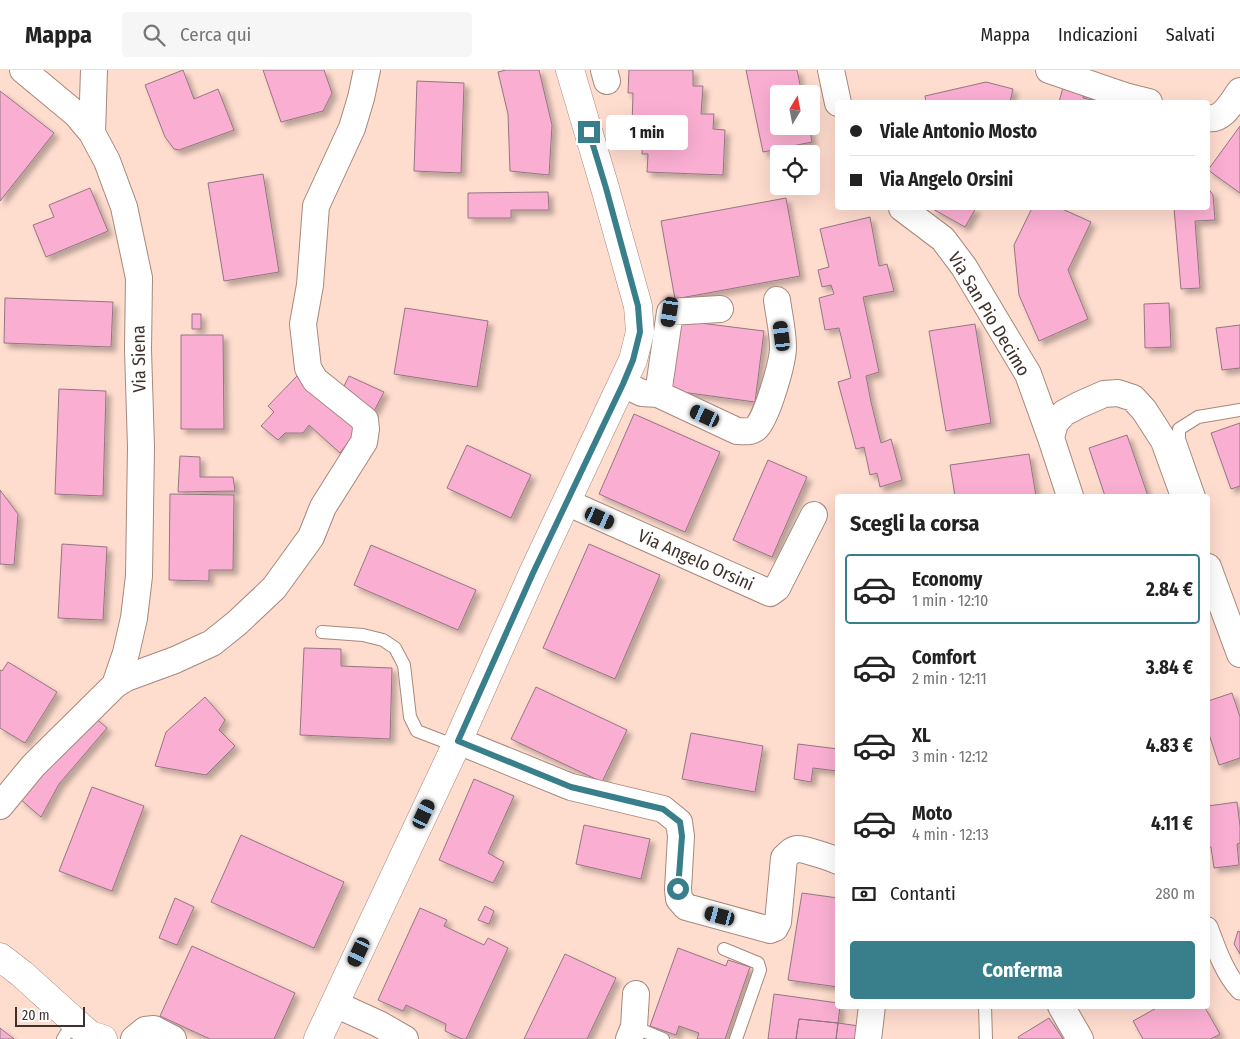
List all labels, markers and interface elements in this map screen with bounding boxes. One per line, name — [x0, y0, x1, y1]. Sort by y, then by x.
search box — [122, 12, 472, 57]
text: Mappa — [25, 21, 92, 49]
icon: search — [140, 21, 168, 49]
text: Cerca qui — [180, 23, 251, 46]
text: Mappa — [981, 24, 1030, 46]
text: Indicazioni — [1058, 24, 1138, 46]
text: Salvati — [1166, 24, 1215, 46]
north arrow — [770, 85, 820, 135]
map controls — [770, 85, 820, 195]
callout: 1 min — [606, 114, 689, 150]
text: Viale Antonio Mosto — [880, 120, 1037, 143]
route end — [578, 121, 600, 143]
text: 1 min — [630, 123, 664, 142]
button: locate — [770, 145, 820, 195]
text: Via Angelo Orsini — [880, 168, 1013, 191]
street label: Via San Pio Decimo — [943, 248, 1035, 380]
car — [660, 296, 679, 328]
car — [772, 320, 791, 352]
street label: Via Siena — [127, 325, 151, 393]
car — [688, 403, 721, 429]
car — [583, 505, 616, 531]
text: Scegli la corsa — [850, 510, 980, 537]
street label: Via Angelo Orsini — [635, 525, 757, 595]
icon: car — [852, 567, 897, 612]
text: Economy — [912, 568, 982, 591]
text: 2.84 € — [1146, 578, 1193, 601]
text: 1 min · 12:10 — [912, 591, 988, 610]
icon: car — [852, 645, 897, 690]
text: Comfort — [912, 646, 976, 669]
text: 3.84 € — [1146, 656, 1193, 679]
text: 2 min · 12:11 — [912, 669, 987, 688]
icon: car — [852, 723, 897, 768]
text: XL — [912, 724, 931, 747]
text: 4.83 € — [1146, 734, 1193, 757]
text: 3 min · 12:12 — [912, 747, 988, 766]
car — [410, 797, 437, 831]
icon: car — [852, 801, 897, 846]
text: Moto — [912, 802, 952, 825]
text: 4.11 € — [1151, 812, 1193, 835]
text: 4 min · 12:13 — [912, 825, 989, 844]
route start — [667, 878, 689, 900]
icon: cash — [850, 880, 878, 908]
text: Contanti — [890, 882, 956, 905]
text: 280 m — [1156, 884, 1195, 903]
car — [703, 905, 736, 927]
car — [345, 935, 372, 969]
button: Conferma — [850, 941, 1195, 999]
scale bar — [15, 1004, 85, 1027]
text: 20 m — [22, 1007, 50, 1024]

